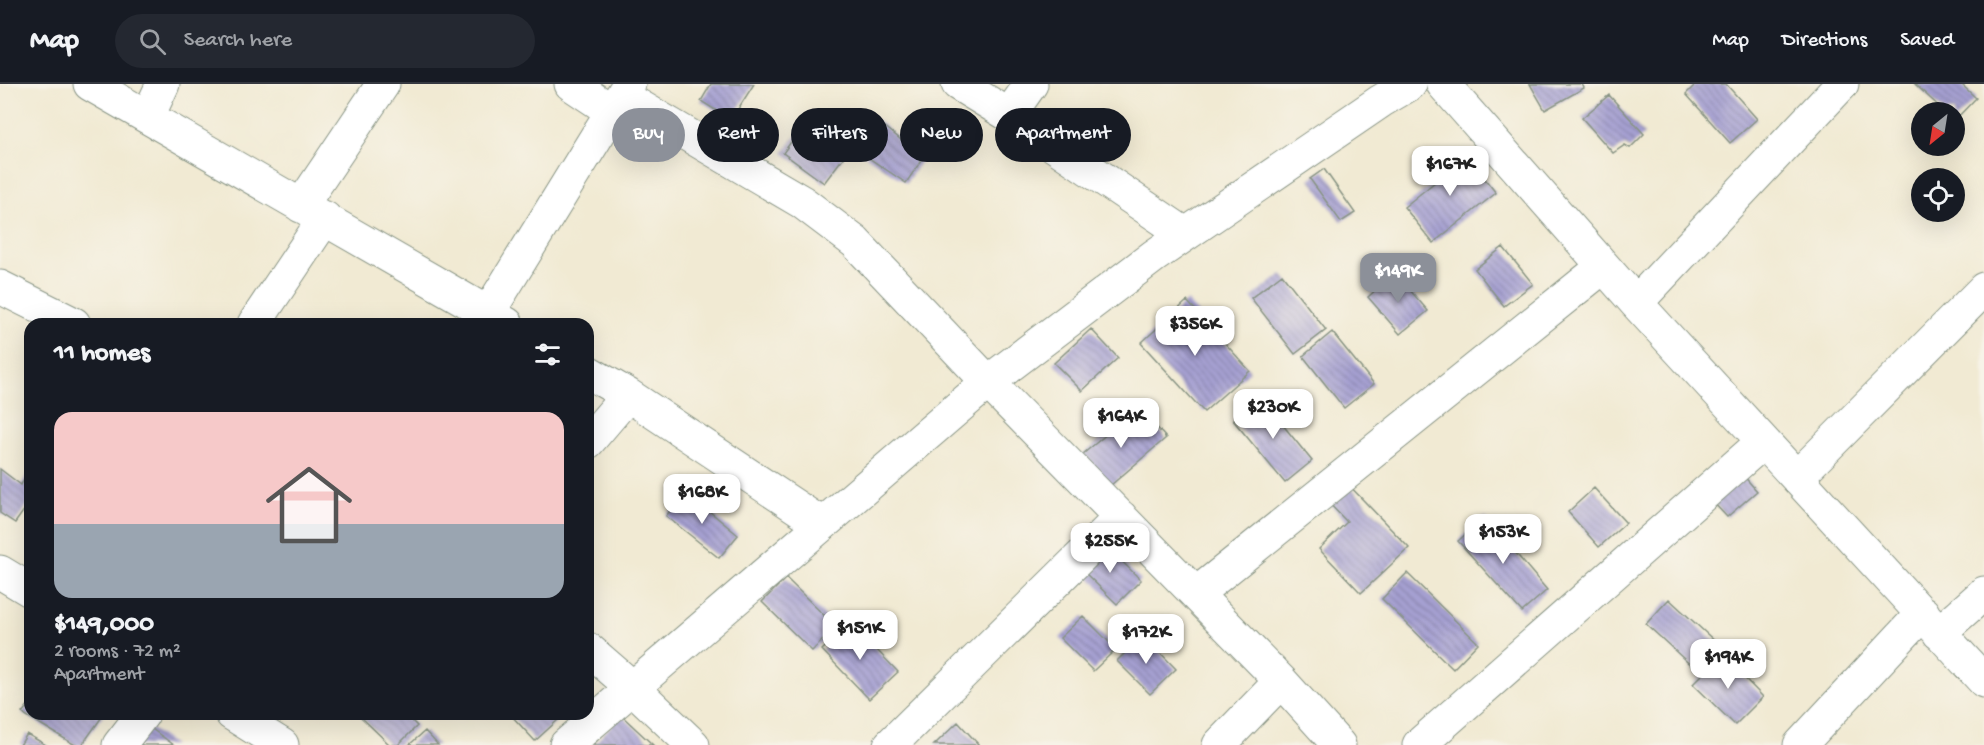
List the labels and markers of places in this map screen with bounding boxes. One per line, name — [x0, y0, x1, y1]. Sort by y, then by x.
pin: $167K — [1408, 146, 1492, 197]
pin: $149K — [1356, 253, 1440, 304]
pin: $356K — [1153, 306, 1237, 357]
pin: $230K — [1231, 389, 1315, 440]
pin: $164K — [1079, 398, 1163, 449]
pin: $168K — [660, 474, 744, 525]
pin: $153K — [1461, 514, 1545, 565]
pin: $255K — [1068, 523, 1152, 574]
pin: $151K — [818, 610, 902, 661]
pin: $172K — [1104, 614, 1188, 665]
pin: $194K — [1686, 639, 1770, 690]

